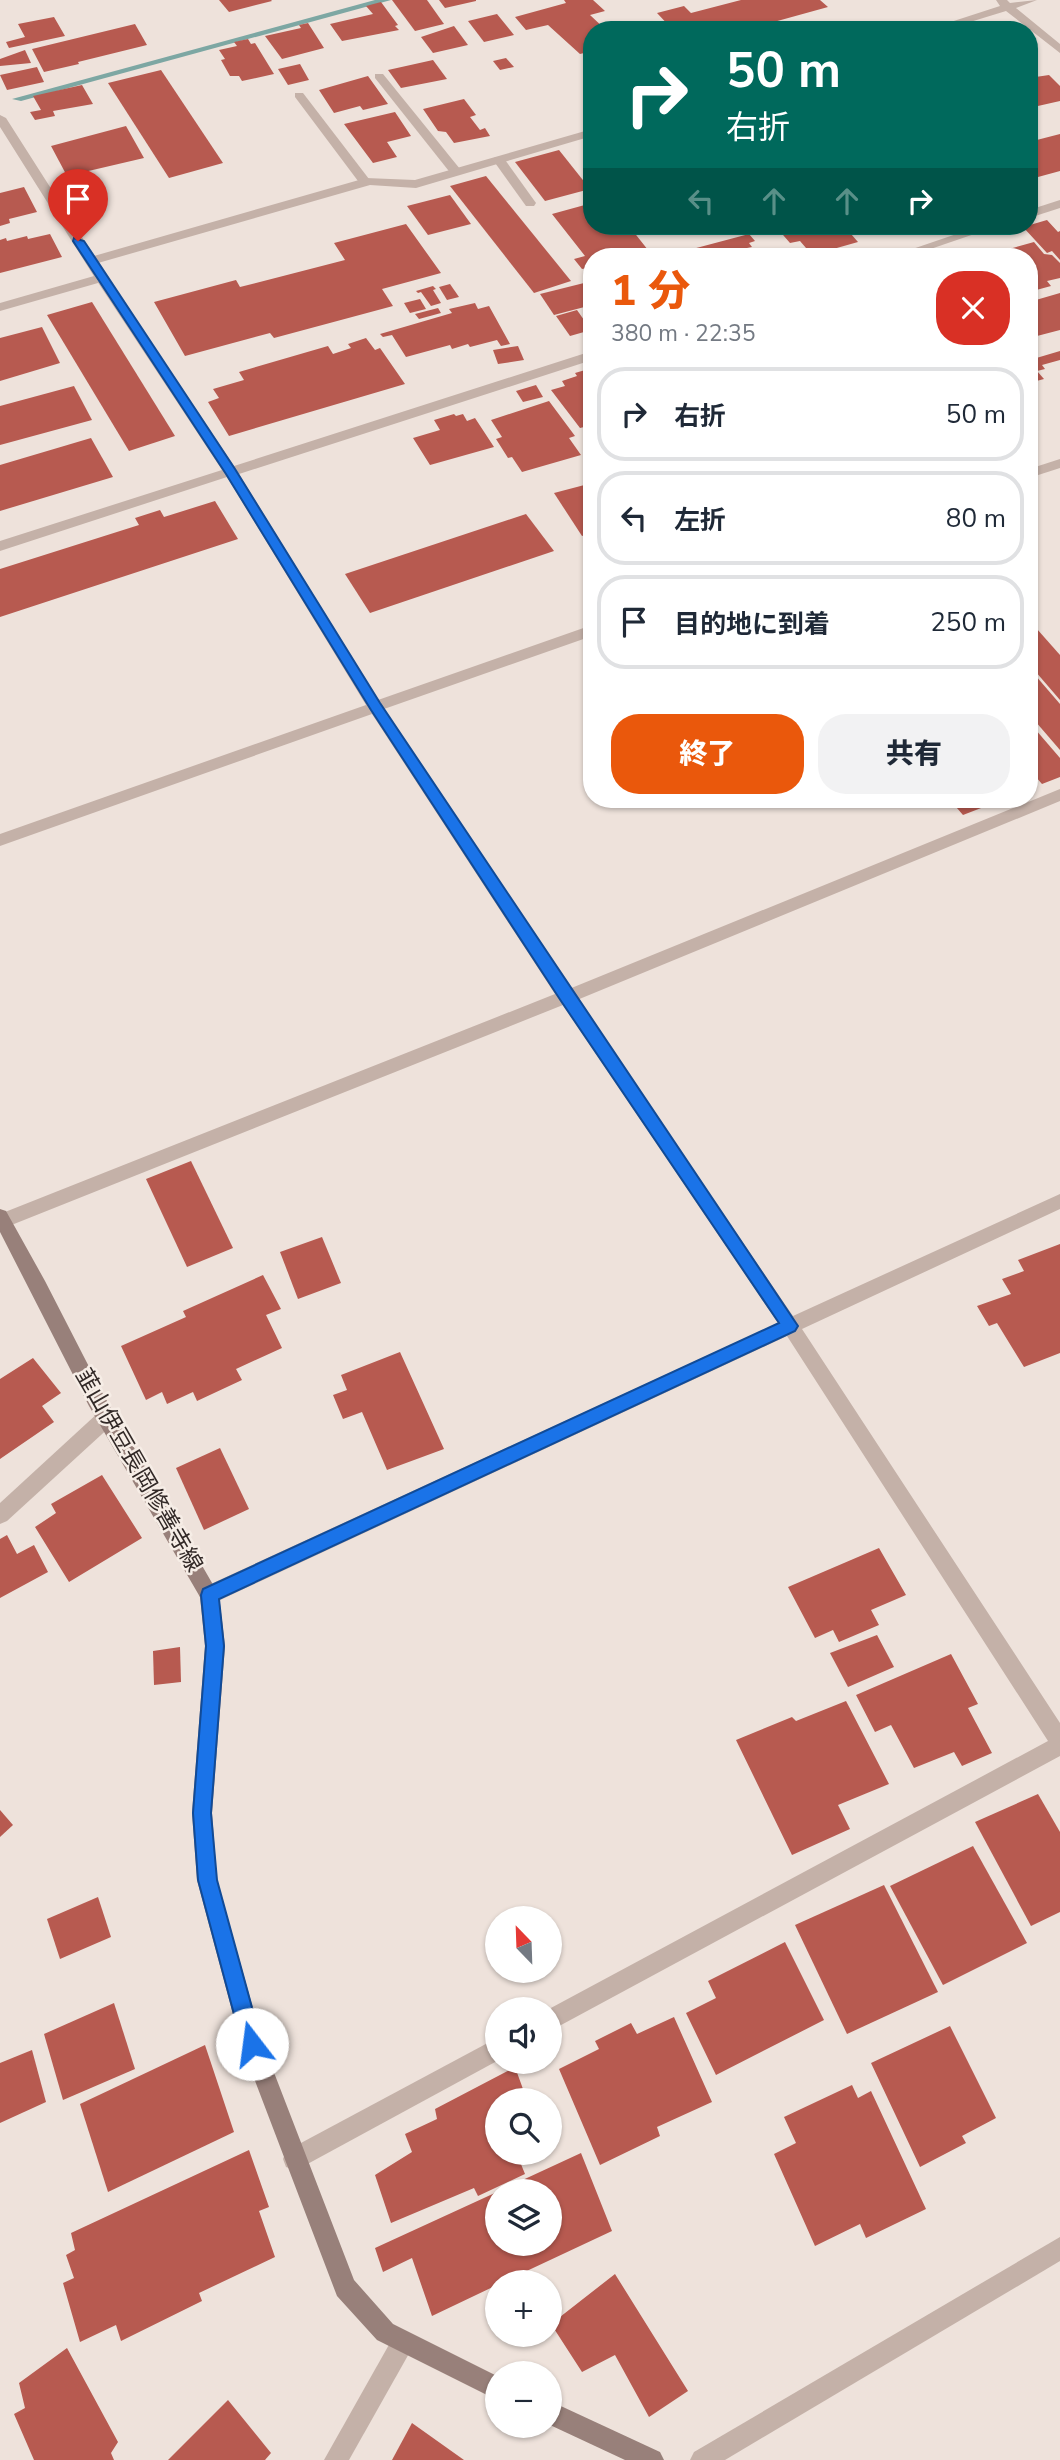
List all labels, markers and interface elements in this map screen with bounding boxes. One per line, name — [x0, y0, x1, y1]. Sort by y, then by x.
text: 50 m — [726, 37, 841, 104]
icon: right — [611, 49, 702, 140]
text: 右折 — [726, 106, 790, 149]
pin — [48, 169, 108, 241]
icon: arrive — [59, 180, 97, 218]
icon: left — [682, 182, 720, 220]
icon: ahead — [755, 182, 793, 220]
icon: ahead — [828, 182, 866, 220]
icon: right — [901, 182, 939, 220]
text: 1 分 — [611, 263, 690, 320]
button: close — [936, 271, 1010, 345]
text: 380 m · 22:35 — [611, 318, 756, 349]
icon: right — [615, 395, 653, 433]
text: 50 m — [946, 397, 1006, 432]
text: 右折 — [674, 399, 726, 434]
icon: left — [615, 499, 653, 537]
text: 80 m — [946, 501, 1006, 536]
text: 左折 — [674, 503, 726, 538]
icon: arrive — [615, 603, 653, 641]
text: 250 m — [930, 605, 1006, 640]
text: 目的地に到着 — [674, 607, 830, 642]
button: 終了 — [611, 714, 804, 794]
button: 共有 — [818, 714, 1010, 794]
street label: 韮山伊豆長岡修善寺線 — [68, 1363, 210, 1577]
north arrow — [485, 1906, 562, 1983]
map controls — [485, 1906, 562, 2438]
button: sound — [485, 1997, 562, 2074]
position arrow — [215, 2007, 289, 2081]
button: search — [485, 2088, 562, 2165]
button: layers — [485, 2179, 562, 2256]
button: + — [485, 2270, 562, 2347]
button: − — [485, 2361, 562, 2438]

